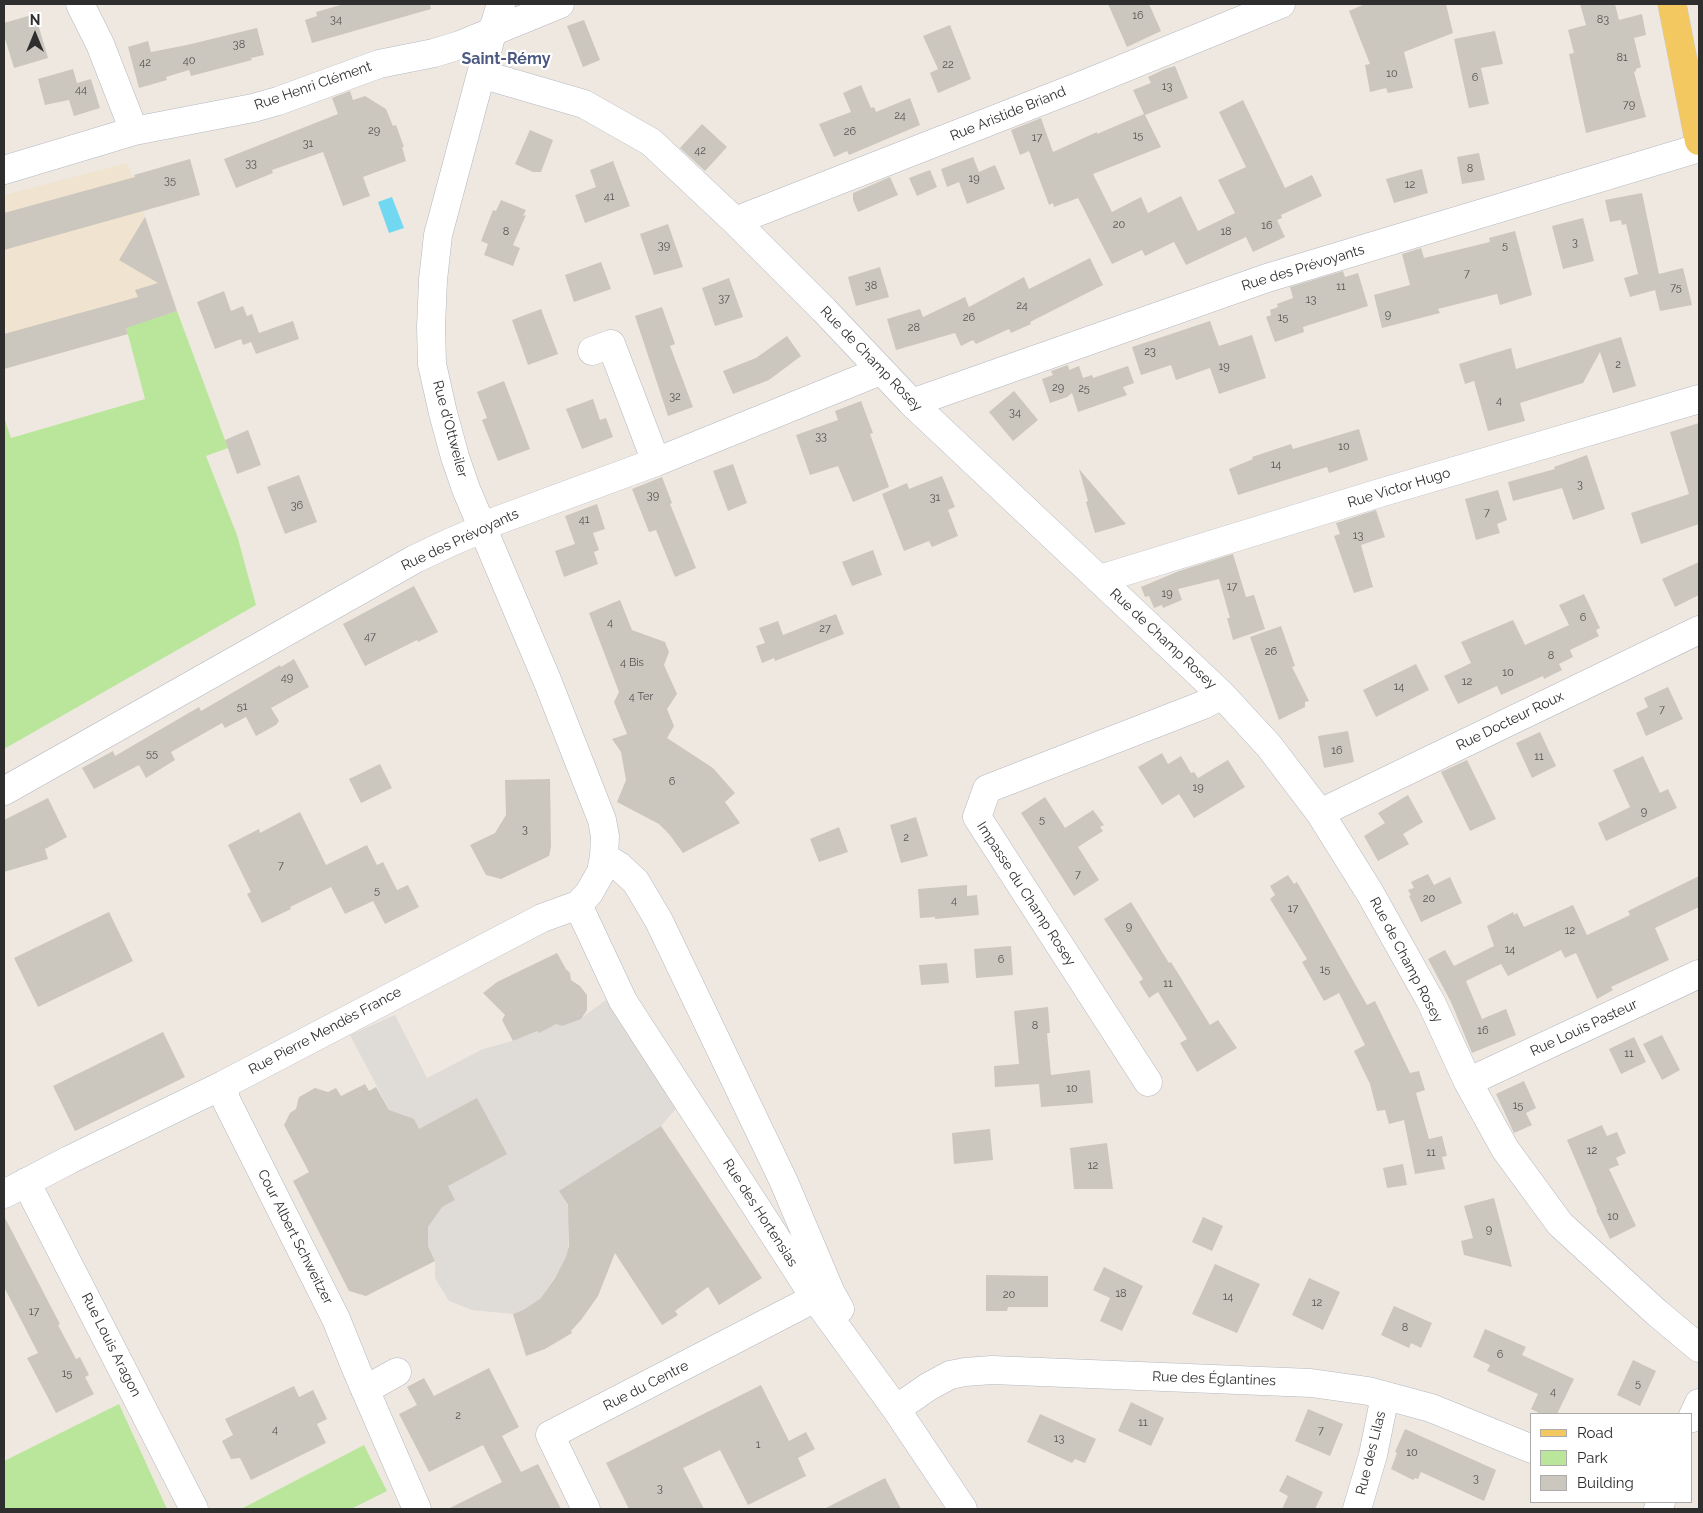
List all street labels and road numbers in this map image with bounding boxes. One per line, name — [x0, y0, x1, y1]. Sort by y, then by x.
street label: Rue Henri Clément — [252, 58, 374, 114]
street label: Rue Aristide Briand — [948, 83, 1068, 145]
street label: Rue des Prévoyants — [1240, 241, 1366, 295]
street label: Rue de Champ Rosey — [816, 303, 926, 415]
street label: Rue d'Ottweiler — [429, 379, 471, 479]
street label: Rue Victor Hugo — [1346, 464, 1452, 512]
street label: Rue des Prévoyants — [399, 505, 521, 575]
street label: Rue de Champ Rosey — [1106, 585, 1220, 693]
street label: Rue Docteur Roux — [1454, 688, 1566, 754]
street label: Impasse du Champ Rosey — [973, 819, 1079, 969]
street label: Rue de Champ Rosey — [1366, 894, 1446, 1026]
street label: Rue Pierre Mendès France — [246, 984, 404, 1078]
street label: Rue Louis Pasteur — [1528, 996, 1640, 1060]
street label: Rue des Hortensias — [719, 1156, 801, 1270]
street label: Cour Albert Schweitzer — [254, 1167, 336, 1307]
street label: Rue Louis Aragon — [78, 1290, 144, 1400]
street label: Rue du Centre — [601, 1357, 691, 1415]
street label: Rue des Églantines — [1152, 1368, 1276, 1390]
street label: Rue des Lilas — [1352, 1409, 1390, 1497]

